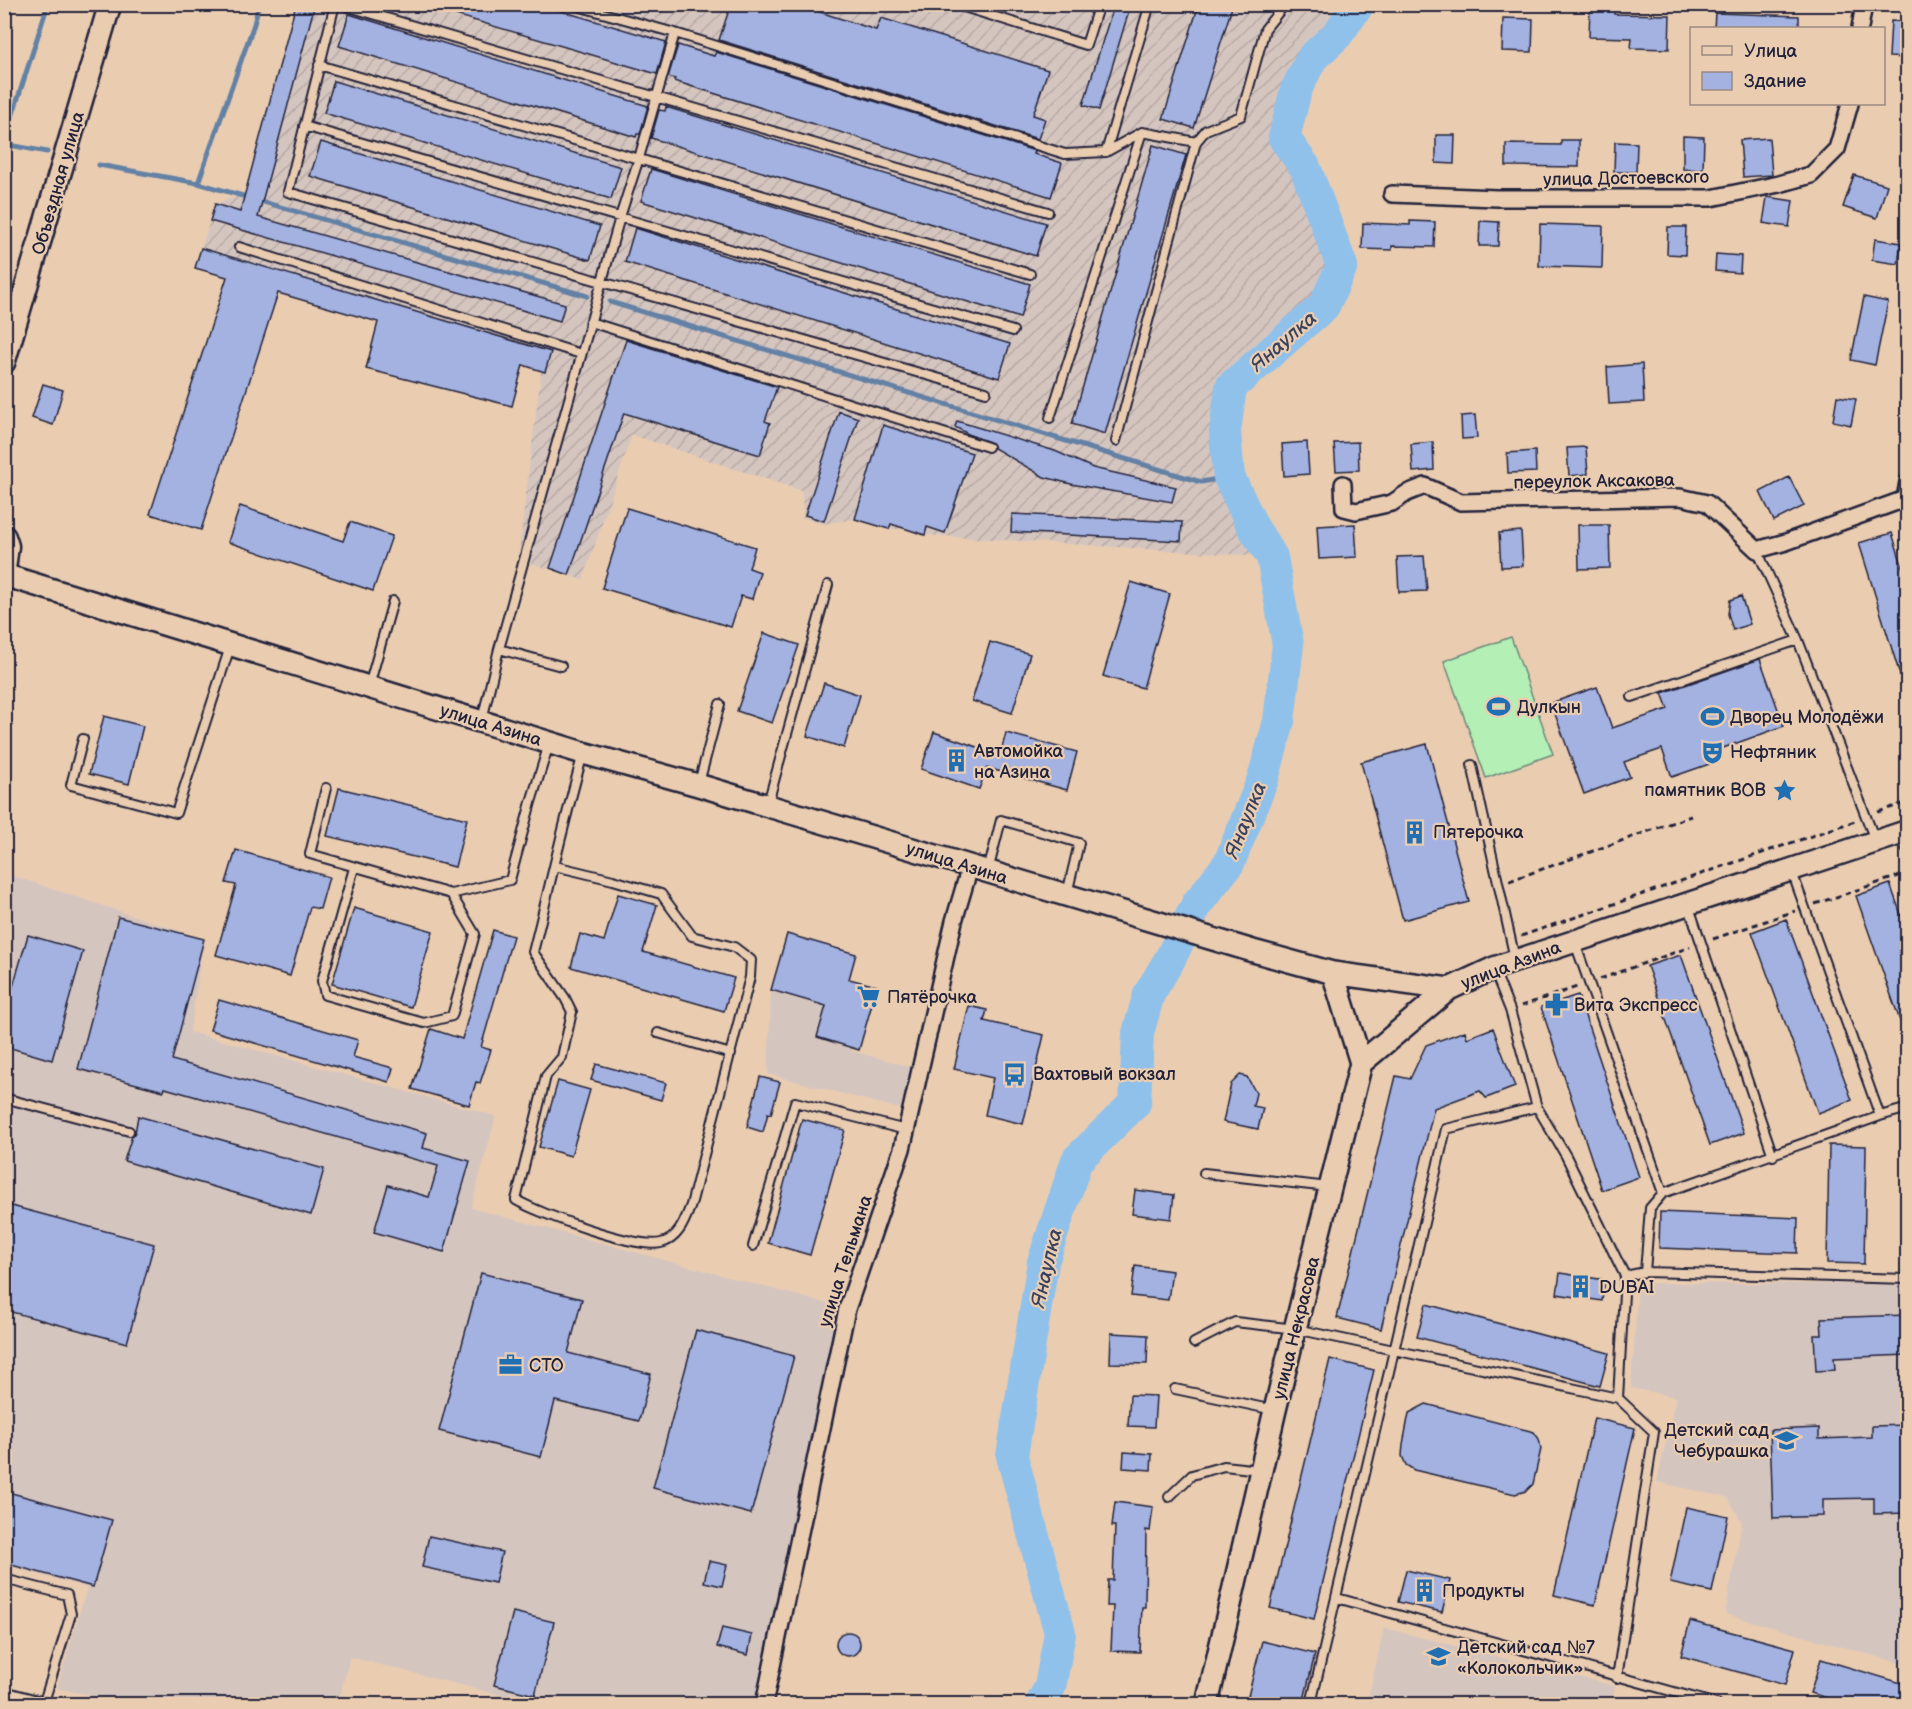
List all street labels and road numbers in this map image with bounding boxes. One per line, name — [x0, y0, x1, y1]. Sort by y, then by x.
street label: Объездная улица — [28, 109, 89, 257]
street label: улица Достоевского — [1543, 167, 1709, 190]
street label: переулок Аксакова — [1513, 470, 1675, 493]
street label: улица Азина — [438, 700, 545, 751]
street label: улица Азина — [904, 838, 1011, 889]
street label: улица Азина — [1458, 937, 1564, 994]
street label: улица Тельмана — [814, 1192, 877, 1330]
street label: улица Некрасова — [1269, 1254, 1325, 1402]

